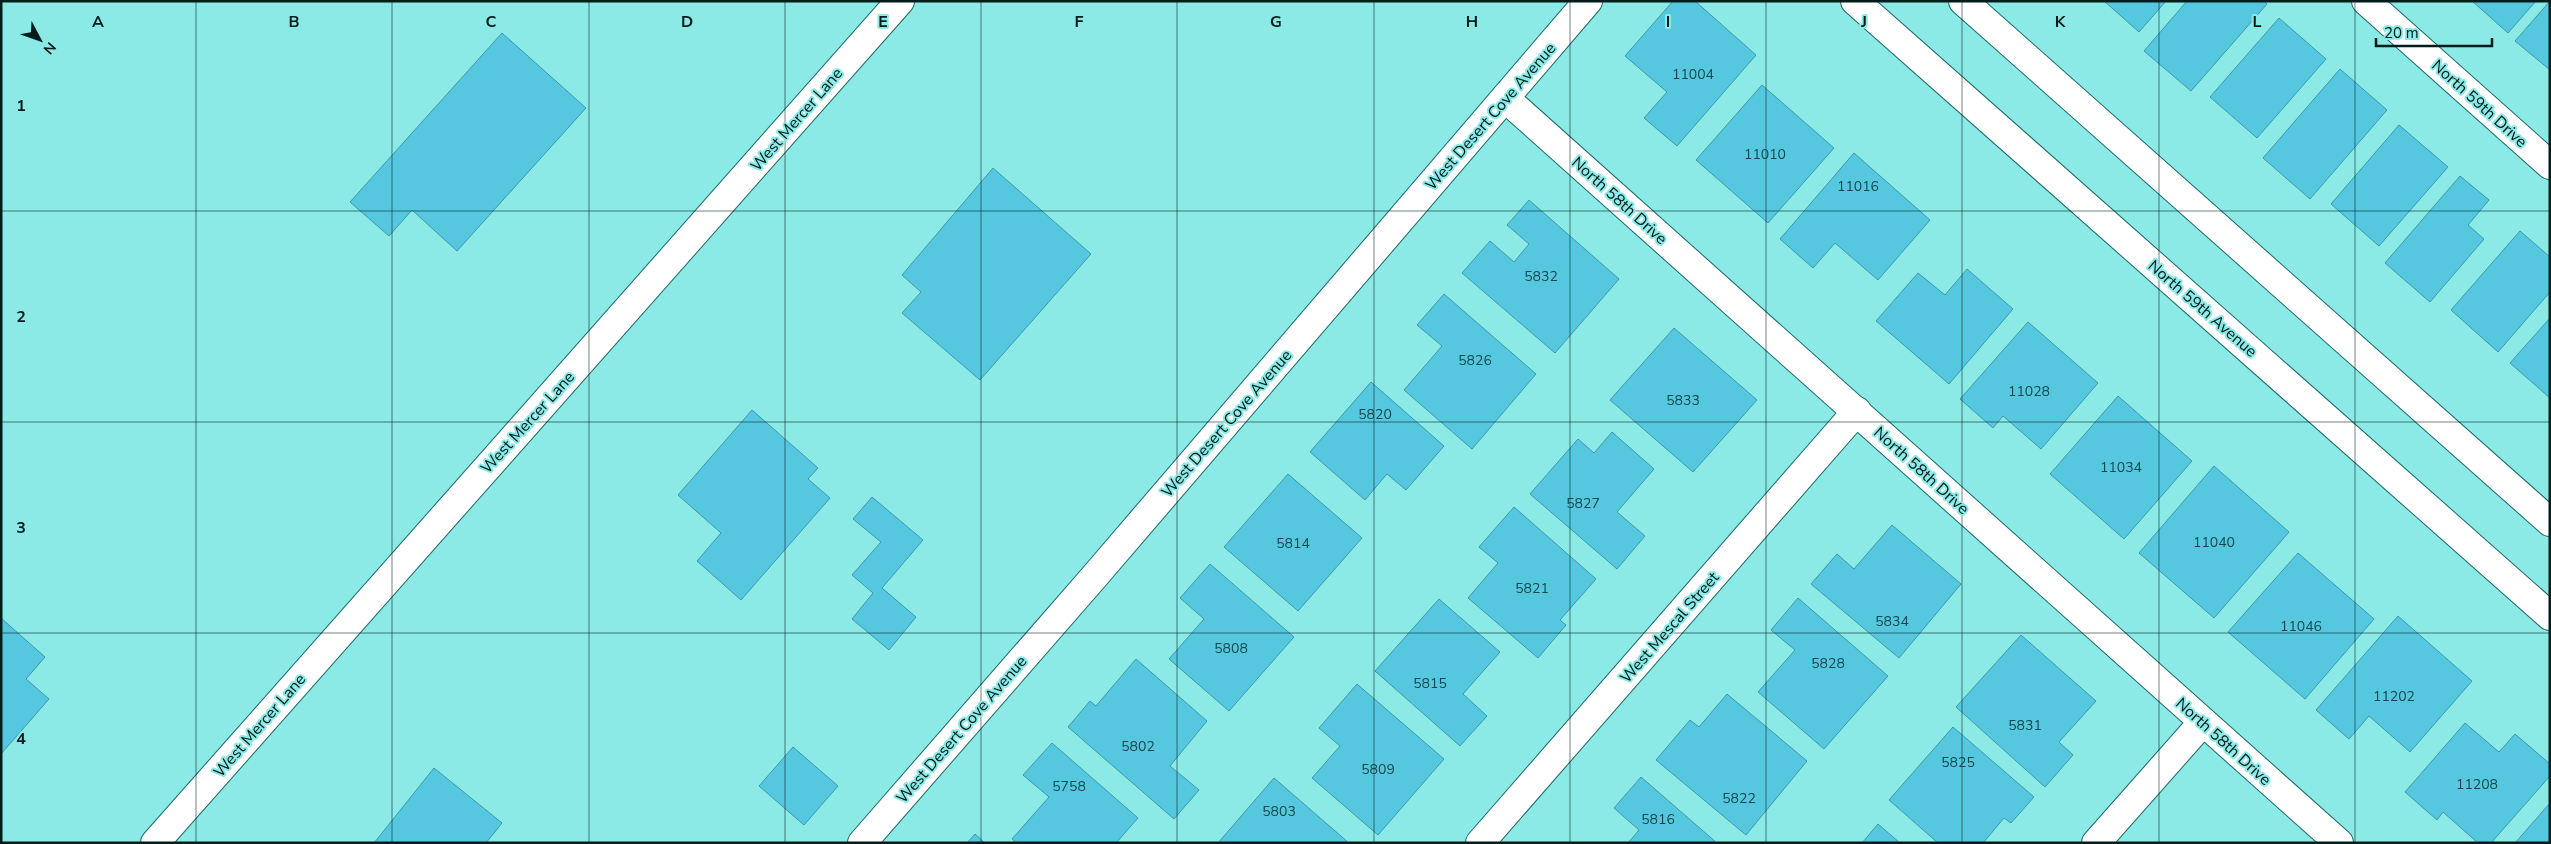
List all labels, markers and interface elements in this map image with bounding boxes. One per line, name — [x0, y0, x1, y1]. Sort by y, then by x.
text: A — [92, 11, 104, 33]
text: B — [288, 11, 300, 33]
text: C — [486, 11, 497, 33]
text: D — [681, 11, 693, 33]
text: E — [878, 11, 888, 33]
text: F — [1075, 11, 1084, 33]
text: G — [1270, 11, 1282, 33]
text: H — [1466, 11, 1478, 33]
text: I — [1666, 11, 1670, 33]
text: J — [1860, 11, 1867, 33]
text: K — [2055, 11, 2067, 33]
text: L — [2253, 11, 2262, 33]
north arrow — [15, 15, 65, 65]
scale bar — [2376, 15, 2492, 47]
text: 20 m — [2384, 23, 2419, 43]
text: N — [39, 38, 60, 58]
street label: West Desert Cove Avenue — [1420, 38, 1561, 195]
street label: North 59th Drive — [2427, 55, 2532, 153]
street label: West Mercer Lane — [746, 63, 848, 176]
house number: 11004 — [1672, 65, 1714, 84]
text: 1 — [16, 95, 26, 117]
house number: 11010 — [1744, 145, 1786, 164]
street label: North 58th Drive — [1567, 152, 1672, 250]
house number: 11016 — [1837, 177, 1879, 196]
street label: North 59th Avenue — [2143, 255, 2262, 362]
house number: 5832 — [1524, 267, 1558, 286]
text: 2 — [16, 306, 26, 328]
street label: West Desert Cove Avenue — [1156, 345, 1297, 502]
house number: 5826 — [1458, 351, 1492, 370]
street label: West Mercer Lane — [476, 367, 580, 479]
house number: 11028 — [2008, 382, 2050, 401]
house number: 5833 — [1666, 391, 1700, 410]
house number: 5820 — [1358, 405, 1392, 424]
street label: North 58th Drive — [1869, 422, 1974, 520]
house number: 11034 — [2100, 458, 2142, 477]
house number: 5827 — [1566, 494, 1600, 513]
text: 3 — [16, 517, 26, 539]
house number: 11040 — [2193, 533, 2235, 552]
house number: 5814 — [1276, 534, 1310, 553]
street label: West Mescal Street — [1615, 567, 1724, 688]
house number: 5821 — [1515, 579, 1549, 598]
house number: 5834 — [1875, 612, 1909, 631]
house number: 11046 — [2280, 617, 2322, 636]
house number: 5808 — [1214, 639, 1248, 658]
street label: West Desert Cove Avenue — [891, 651, 1032, 808]
house number: 5828 — [1811, 654, 1845, 673]
street label: West Mercer Lane — [209, 669, 311, 782]
house number: 5815 — [1413, 674, 1447, 693]
house number: 11202 — [2373, 687, 2415, 706]
street label: North 58th Drive — [2171, 693, 2276, 791]
house number: 5831 — [2008, 716, 2042, 735]
text: 4 — [16, 728, 26, 750]
house number: 5802 — [1121, 737, 1155, 756]
house number: 5825 — [1941, 753, 1975, 772]
house number: 5809 — [1361, 760, 1395, 779]
house number: 11208 — [2456, 775, 2498, 794]
house number: 5758 — [1052, 777, 1086, 796]
house number: 5822 — [1722, 789, 1756, 808]
house number: 5803 — [1262, 802, 1296, 821]
house number: 5816 — [1641, 810, 1675, 829]

